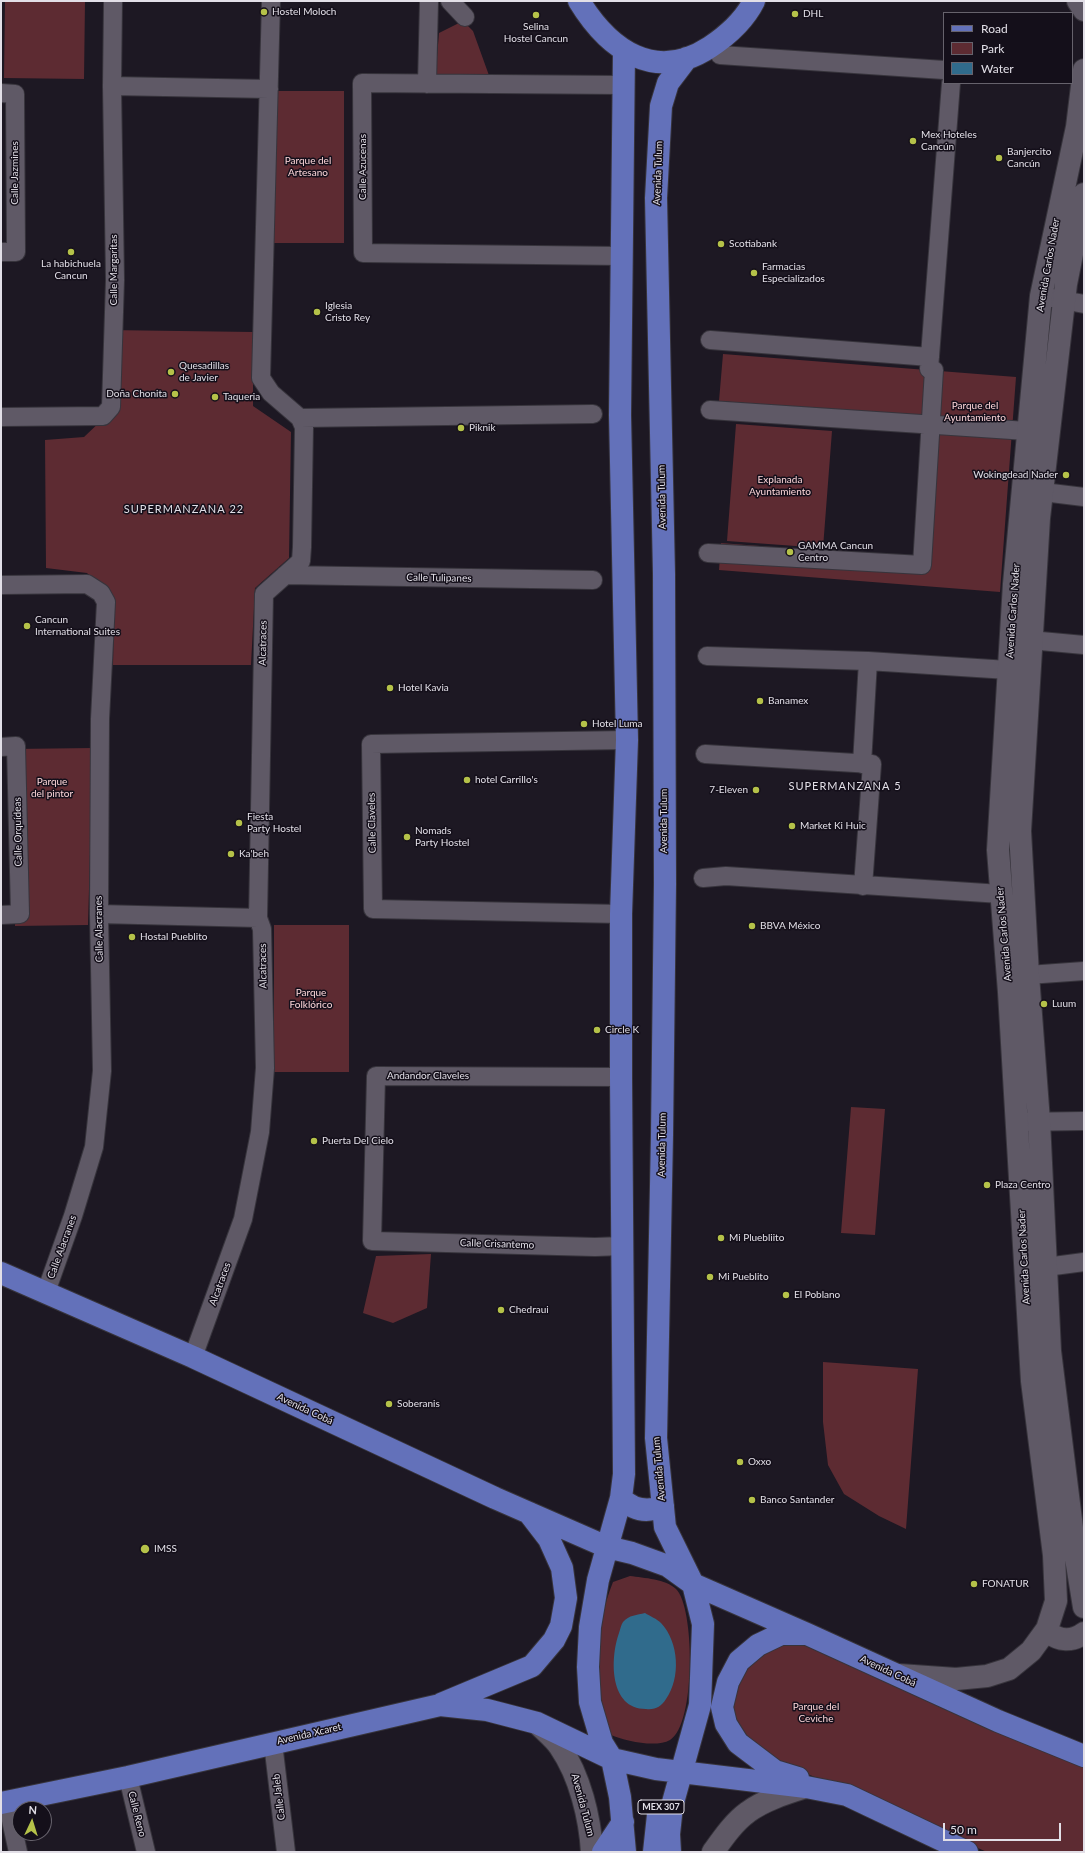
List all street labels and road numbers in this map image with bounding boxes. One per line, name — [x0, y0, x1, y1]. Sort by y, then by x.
street label: Calle Azucenas — [357, 134, 369, 200]
street label: Calle Jazmines — [9, 141, 21, 205]
street label: Avenida Tulum — [651, 141, 665, 205]
street label: Avenida Carlos Nader — [1034, 217, 1062, 313]
street label: Calle Margaritas — [108, 235, 120, 305]
street label: Avenida Tulum — [655, 465, 669, 529]
street label: Avenida Carlos Nader — [1004, 563, 1022, 659]
street label: Calle Tulipanes — [406, 571, 472, 585]
street label: Alcatraces — [257, 620, 269, 666]
street label: Avenida Tulum — [658, 789, 670, 853]
street label: Calle Claveles — [365, 793, 379, 853]
street label: Calle Orquídeas — [11, 797, 25, 867]
street label: Avenida Carlos Nader — [994, 886, 1014, 982]
street label: Calle Alacranes — [92, 896, 106, 962]
street label: Alcatraces — [257, 943, 269, 989]
street label: Andandor Claveles — [387, 1070, 469, 1082]
street label: Avenida Tulum — [655, 1113, 669, 1177]
street label: Avenida Carlos Nader — [1016, 1209, 1032, 1305]
street label: Calle Alacranes — [45, 1214, 79, 1280]
street label: Calle Crisantemo — [460, 1237, 534, 1251]
street label: Alcatraces — [207, 1261, 233, 1307]
street label: Avenida Cobá — [275, 1391, 335, 1427]
street label: Avenida Tulum — [650, 1436, 668, 1502]
street label: Avenida Cobá — [858, 1653, 918, 1689]
street label: Avenida Xcaret — [276, 1721, 342, 1747]
street label: Avenida Tulum — [569, 1772, 597, 1838]
street label: Calle Jaleb — [270, 1773, 288, 1821]
street label: Calle Reno — [126, 1790, 148, 1838]
road number: MEX 307 — [638, 1800, 684, 1814]

